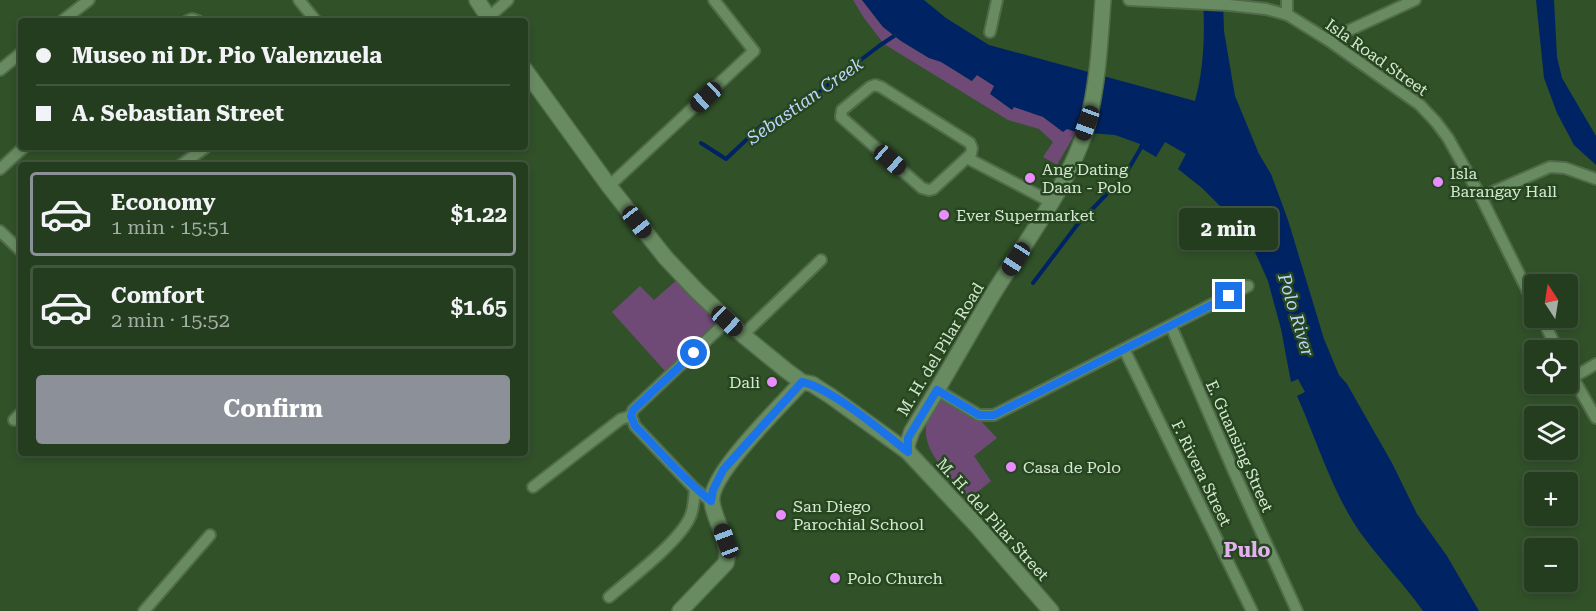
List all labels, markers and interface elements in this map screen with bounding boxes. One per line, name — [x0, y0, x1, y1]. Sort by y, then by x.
street label: Isla Road Street — [1322, 15, 1432, 100]
text: Museo ni Dr. Pio Valenzuela — [72, 43, 382, 68]
water label: Sebastian Creek — [742, 53, 867, 149]
car — [687, 78, 725, 116]
text: A. Sebastian Street — [72, 101, 284, 126]
car — [1072, 103, 1102, 143]
car — [871, 141, 909, 179]
place label: Ang Dating Daan - Polo — [1042, 160, 1132, 197]
place label: Isla Barangay Hall — [1450, 164, 1557, 201]
marker: Ang Dating Daan - Polo — [1023, 171, 1037, 185]
marker: Isla Barangay Hall — [1431, 175, 1445, 189]
icon: car — [39, 187, 93, 241]
text: Economy — [111, 190, 215, 215]
text: $1.22 — [451, 202, 507, 227]
car — [619, 202, 655, 242]
place label: Ever Supermarket — [956, 206, 1095, 225]
marker: Ever Supermarket — [937, 208, 951, 222]
callout: 2 min — [1180, 209, 1278, 251]
text: 1 min · 15:51 — [111, 215, 230, 239]
text: 2 min — [1201, 217, 1256, 241]
car — [999, 239, 1033, 279]
water label: Polo River — [1274, 270, 1319, 359]
north arrow — [1524, 274, 1578, 328]
map controls — [1524, 274, 1578, 592]
street label: M. H. del Pilar Road — [893, 279, 988, 419]
icon: car — [39, 280, 93, 334]
route end — [1215, 282, 1242, 309]
text: Comfort — [111, 283, 204, 308]
text: $1.65 — [451, 295, 507, 320]
car — [708, 302, 746, 340]
text: 2 min · 15:52 — [111, 308, 230, 332]
route start — [680, 339, 707, 366]
button: locate — [1524, 340, 1578, 394]
place label: Dali — [729, 373, 760, 392]
button: Confirm — [36, 375, 510, 444]
marker: Dali — [765, 375, 779, 389]
street label: E. Guansing Street — [1202, 377, 1277, 515]
button: layers — [1524, 406, 1578, 460]
street label: F. Rivera Street — [1168, 417, 1235, 529]
street label: M. H. del Pilar Street — [933, 454, 1053, 585]
place label: Casa de Polo — [1023, 458, 1121, 477]
marker: Casa de Polo — [1004, 460, 1018, 474]
button: + — [1524, 472, 1578, 526]
place label: San Diego Parochial School — [793, 497, 924, 534]
marker: San Diego Parochial School — [774, 508, 788, 522]
car — [711, 521, 741, 561]
district label: Pulo — [1224, 538, 1271, 562]
button: − — [1524, 538, 1578, 592]
place label: Polo Church — [847, 569, 943, 588]
marker: Polo Church — [828, 571, 842, 585]

